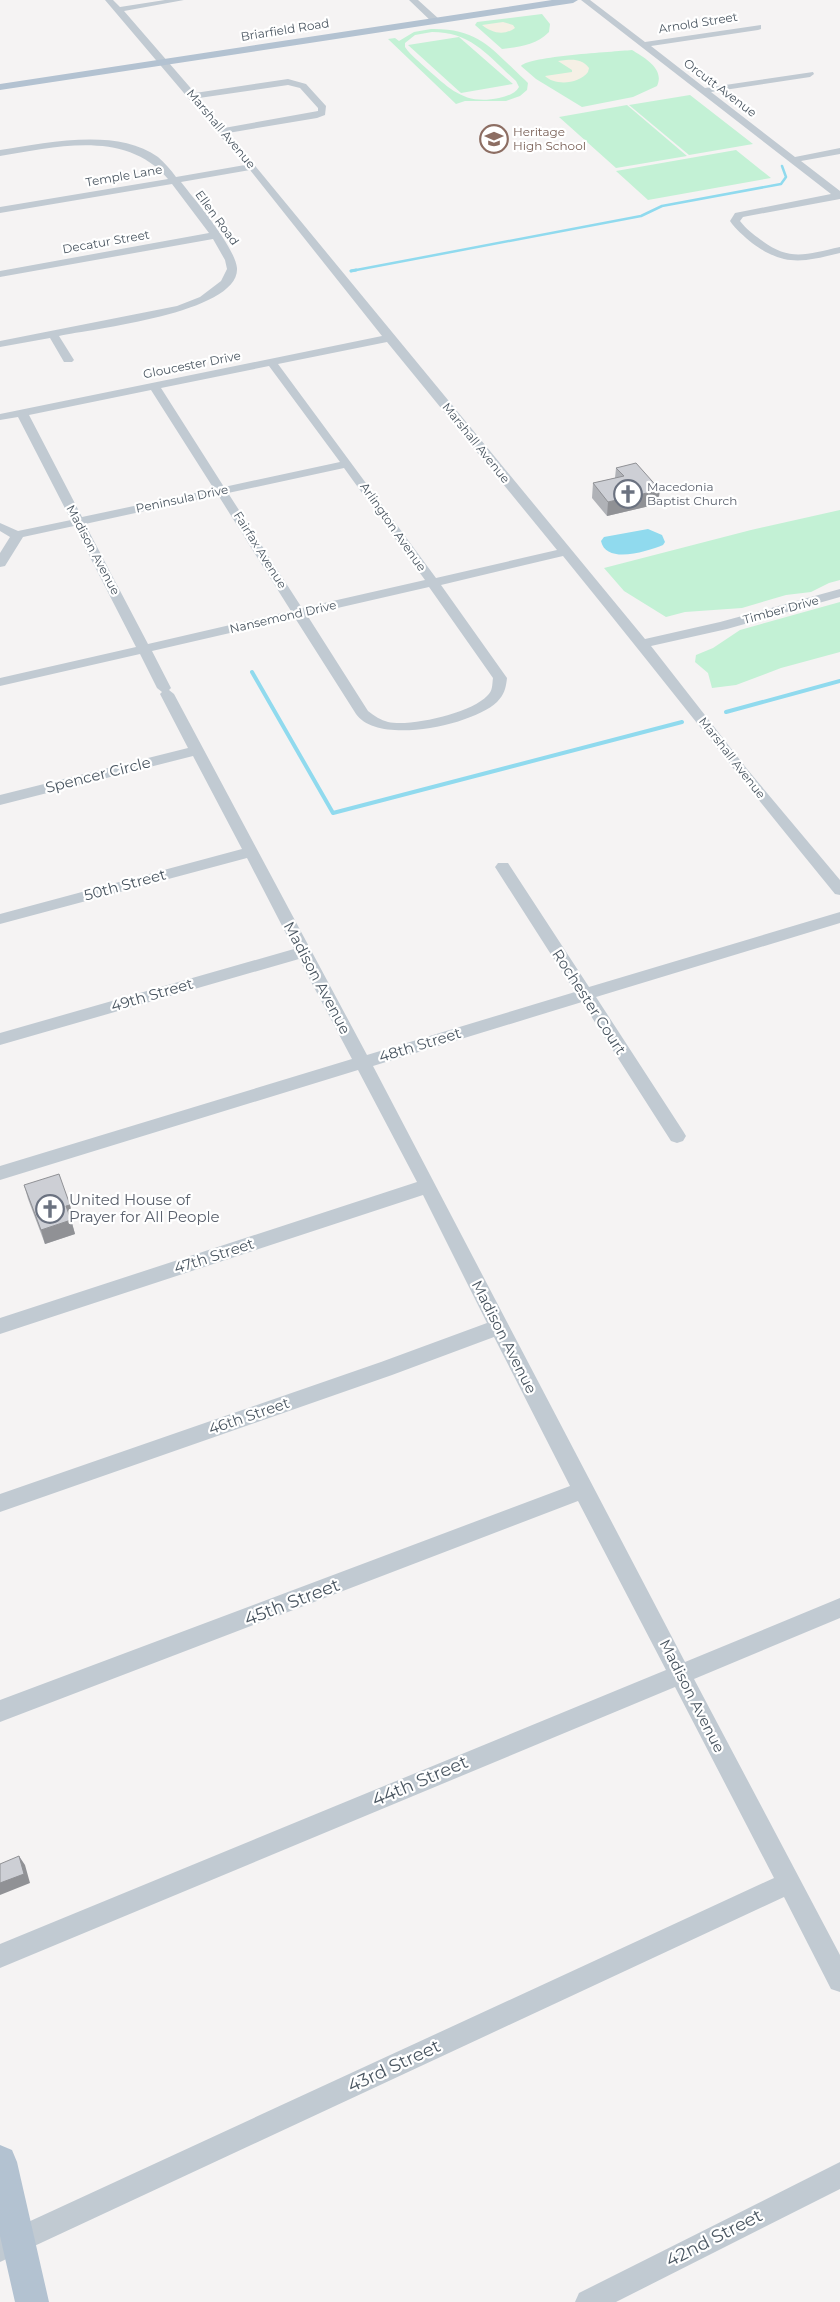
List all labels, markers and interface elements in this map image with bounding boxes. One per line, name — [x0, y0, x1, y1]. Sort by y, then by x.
street label: Arnold Street — [657, 9, 739, 36]
street label: Briarfield Road — [240, 15, 330, 44]
street label: Orcutt Avenue — [681, 55, 760, 120]
street label: Marshall Avenue — [184, 86, 259, 172]
school or university icon: Heritage High School — [479, 124, 509, 154]
place label: Heritage High School — [513, 124, 586, 153]
street label: Temple Lane — [84, 161, 163, 190]
street label: Ellen Road — [192, 187, 242, 248]
street label: Decatur Street — [61, 226, 151, 257]
street label: Gloucester Drive — [142, 348, 242, 381]
street label: Marshall Avenue — [439, 399, 513, 486]
street label: Arlington Avenue — [357, 479, 430, 574]
church icon: Macedonia Baptist Church — [613, 479, 643, 509]
place label: Macedonia Baptist Church — [647, 479, 737, 508]
street label: Peninsula Drive — [134, 481, 229, 516]
street label: Madison Avenue — [63, 502, 123, 597]
street label: Fairfax Avenue — [231, 508, 290, 591]
street label: Timber Drive — [741, 592, 820, 627]
street label: Nansemond Drive — [228, 597, 338, 636]
street label: Marshall Avenue — [696, 714, 769, 801]
street label: Spencer Circle — [43, 752, 152, 797]
street label: 50th Street — [82, 864, 168, 905]
street label: Madison Avenue — [280, 918, 355, 1037]
street label: Rochester Court — [548, 945, 631, 1058]
street label: 49th Street — [109, 974, 195, 1015]
street label: 48th Street — [376, 1023, 463, 1066]
place label: United House of Prayer for All People — [69, 1190, 220, 1226]
church icon: United House of Prayer for All People — [35, 1194, 65, 1224]
street label: 47th Street — [171, 1234, 256, 1277]
street label: Madison Avenue — [468, 1277, 541, 1397]
street label: 46th Street — [206, 1393, 292, 1438]
street label: 45th Street — [241, 1574, 343, 1630]
street label: Madison Avenue — [656, 1636, 729, 1756]
street label: 44th Street — [369, 1751, 471, 1811]
street label: 43rd Street — [344, 2035, 444, 2097]
street label: 42nd Street — [662, 2204, 766, 2272]

